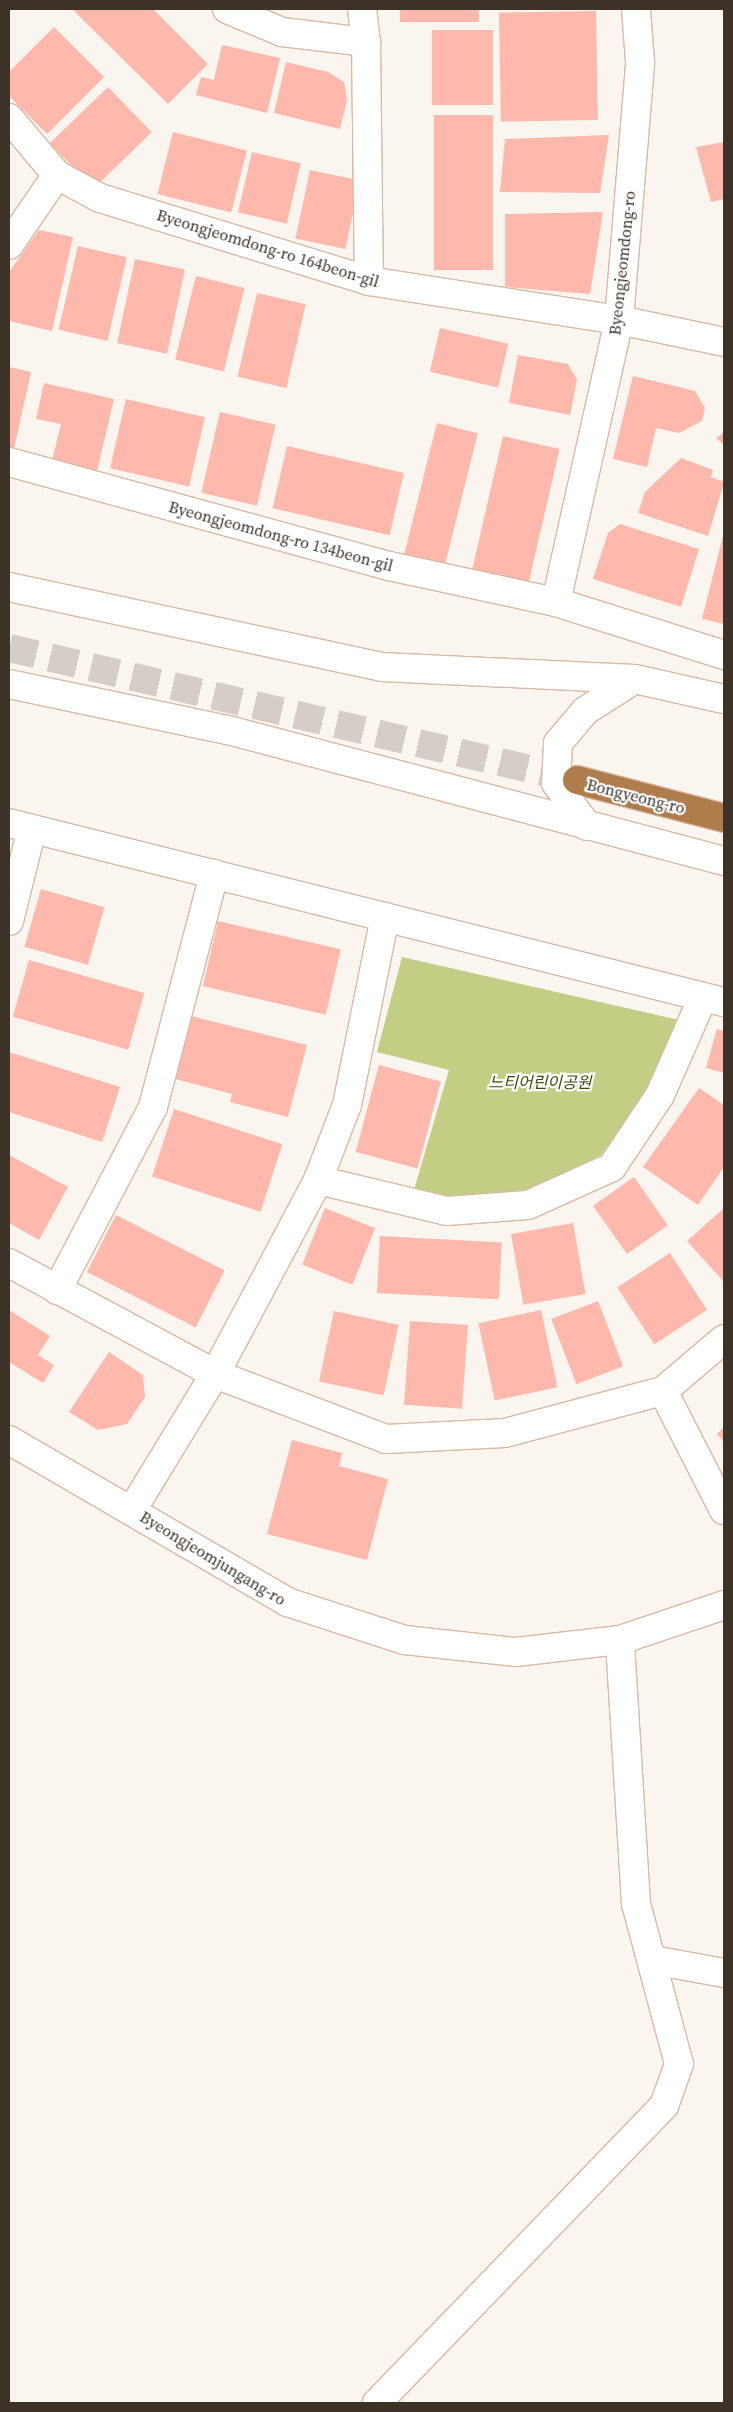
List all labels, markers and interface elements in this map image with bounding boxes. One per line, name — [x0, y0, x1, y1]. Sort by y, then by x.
street label: Byeongjeomdong-ro — [605, 190, 639, 336]
street label: Byeongjeomdong-ro 164beon-gil — [154, 205, 382, 291]
street label: Byeongjeomdong-ro 134beon-gil — [167, 497, 395, 575]
street label: Bongyeong-ro — [585, 775, 687, 817]
park label: 느티어린이공원 — [488, 1072, 592, 1092]
street label: Byeongjeomjungang-ro — [137, 1507, 289, 1609]

